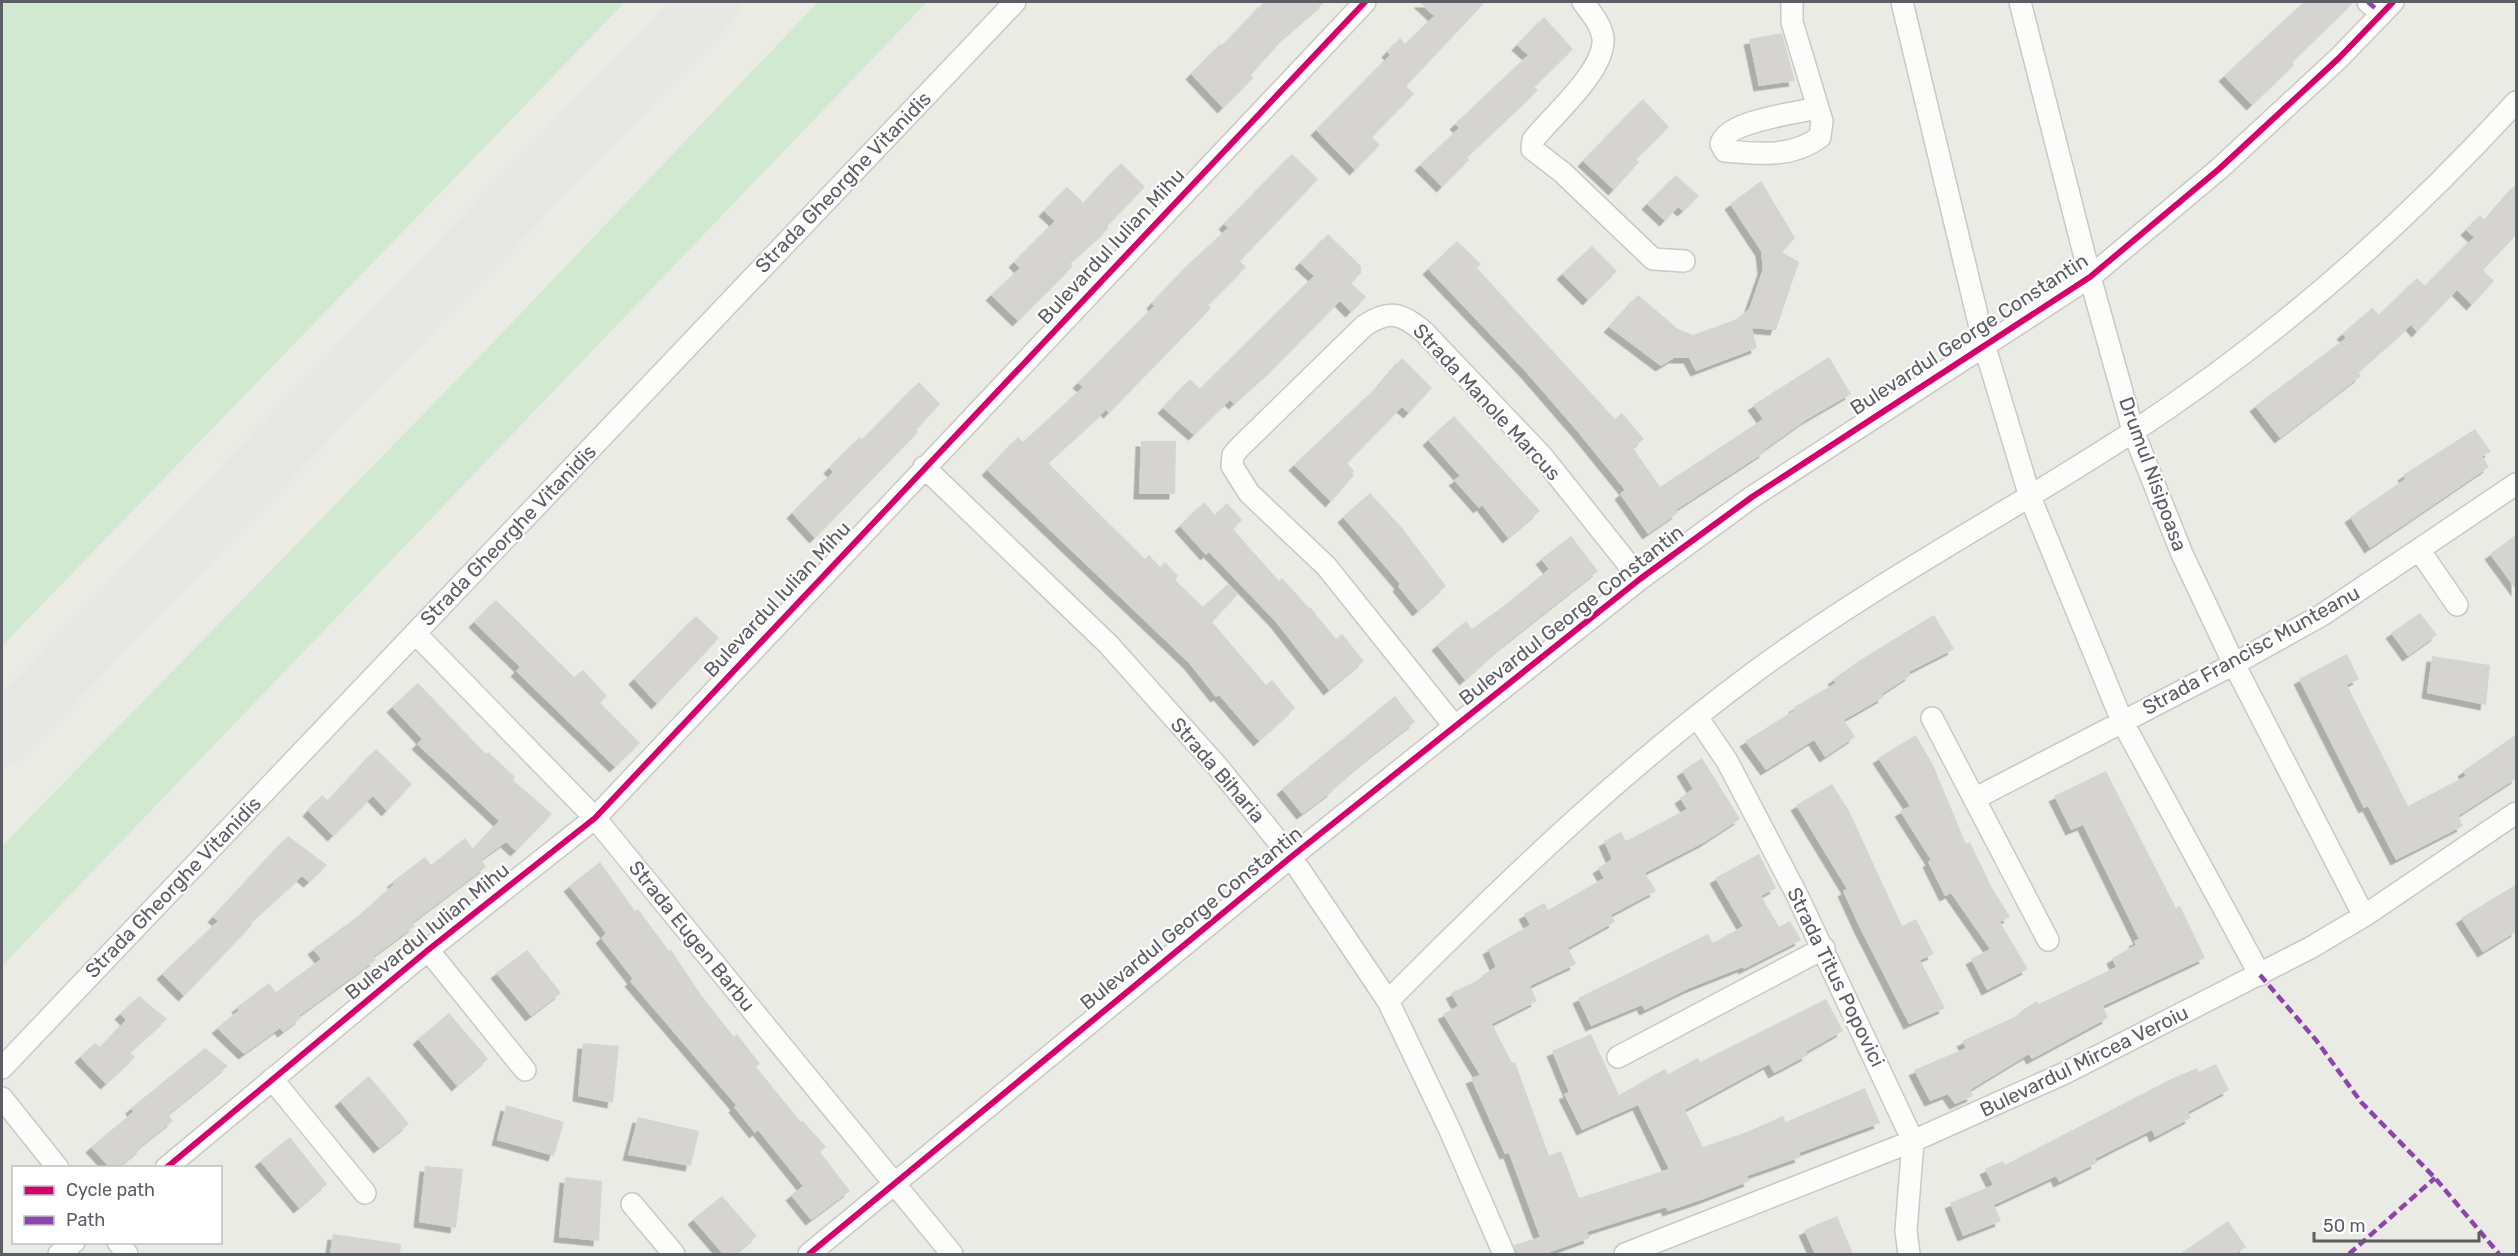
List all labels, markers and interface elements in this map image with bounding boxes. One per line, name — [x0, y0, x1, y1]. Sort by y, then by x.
street label: Strada Gheorghe Vitanidis — [750, 86, 936, 278]
street label: Bulevardul Iulian Mihu — [1033, 163, 1189, 329]
street label: Bulevardul George Constantin — [1846, 248, 2092, 420]
street label: Strada Manole Marcus — [1408, 319, 1566, 485]
street label: Drumul Nisipoasa — [2114, 394, 2192, 554]
street label: Strada Gheorghe Vitanidis — [415, 439, 601, 631]
street label: Bulevardul Iulian Mihu — [699, 516, 855, 682]
street label: Bulevardul George Constantin — [1454, 520, 1688, 710]
street label: Strada Francisc Munteanu — [2138, 580, 2364, 720]
street label: Strada Biharia — [1166, 713, 1270, 827]
street label: Strada Gheorghe Vitanidis — [80, 791, 266, 983]
street label: Bulevardul George Constantin — [1075, 821, 1307, 1015]
street label: Strada Eugen Barbu — [624, 856, 760, 1016]
street label: Bulevardul Iulian Mihu — [340, 857, 514, 1005]
street label: Strada Titus Popovici — [1782, 883, 1890, 1071]
street label: Bulevardul Mircea Veroiu — [1976, 1000, 2192, 1122]
legend — [12, 1166, 222, 1244]
text: Cycle path — [66, 1179, 155, 1201]
scale bar — [2314, 1205, 2479, 1243]
text: Path — [66, 1209, 105, 1231]
text: 50 m — [2323, 1215, 2366, 1237]

